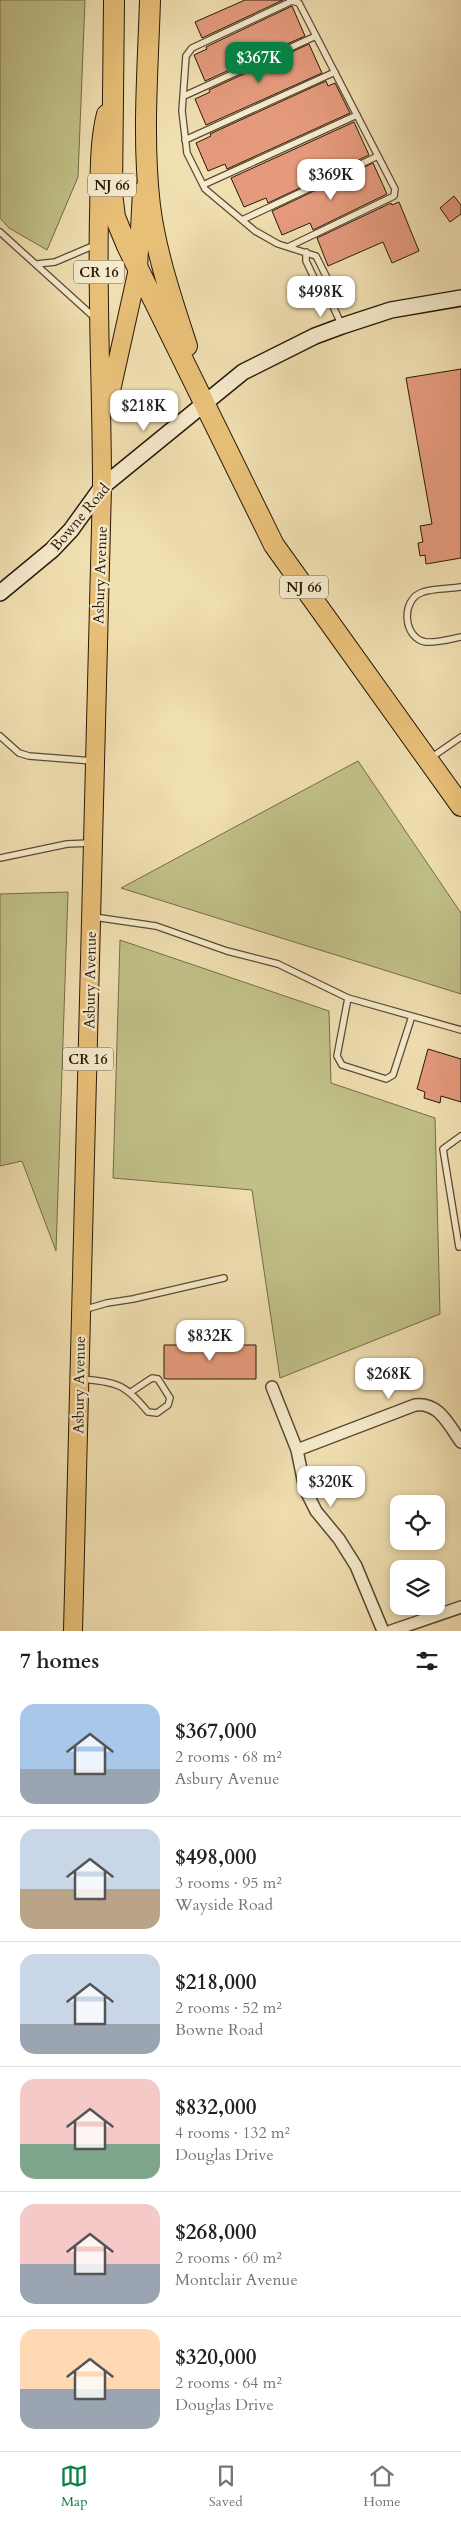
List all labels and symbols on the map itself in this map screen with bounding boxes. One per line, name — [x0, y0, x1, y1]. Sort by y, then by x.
pin: $367K — [224, 42, 294, 84]
pin: $369K — [296, 158, 366, 201]
road number: NJ 66 — [88, 174, 136, 196]
road number: CR 16 — [74, 260, 124, 284]
pin: $498K — [286, 276, 356, 318]
pin: $218K — [109, 390, 179, 432]
street label: Bowne Road — [46, 479, 114, 555]
street label: Asbury Avenue — [88, 525, 112, 624]
road number: NJ 66 — [280, 576, 328, 598]
street label: Asbury Avenue — [79, 931, 101, 1029]
road number: CR 16 — [63, 1048, 113, 1070]
pin: $832K — [175, 1320, 245, 1362]
street label: Asbury Avenue — [68, 1336, 90, 1434]
pin: $268K — [354, 1358, 424, 1400]
pin: $320K — [296, 1466, 366, 1508]

